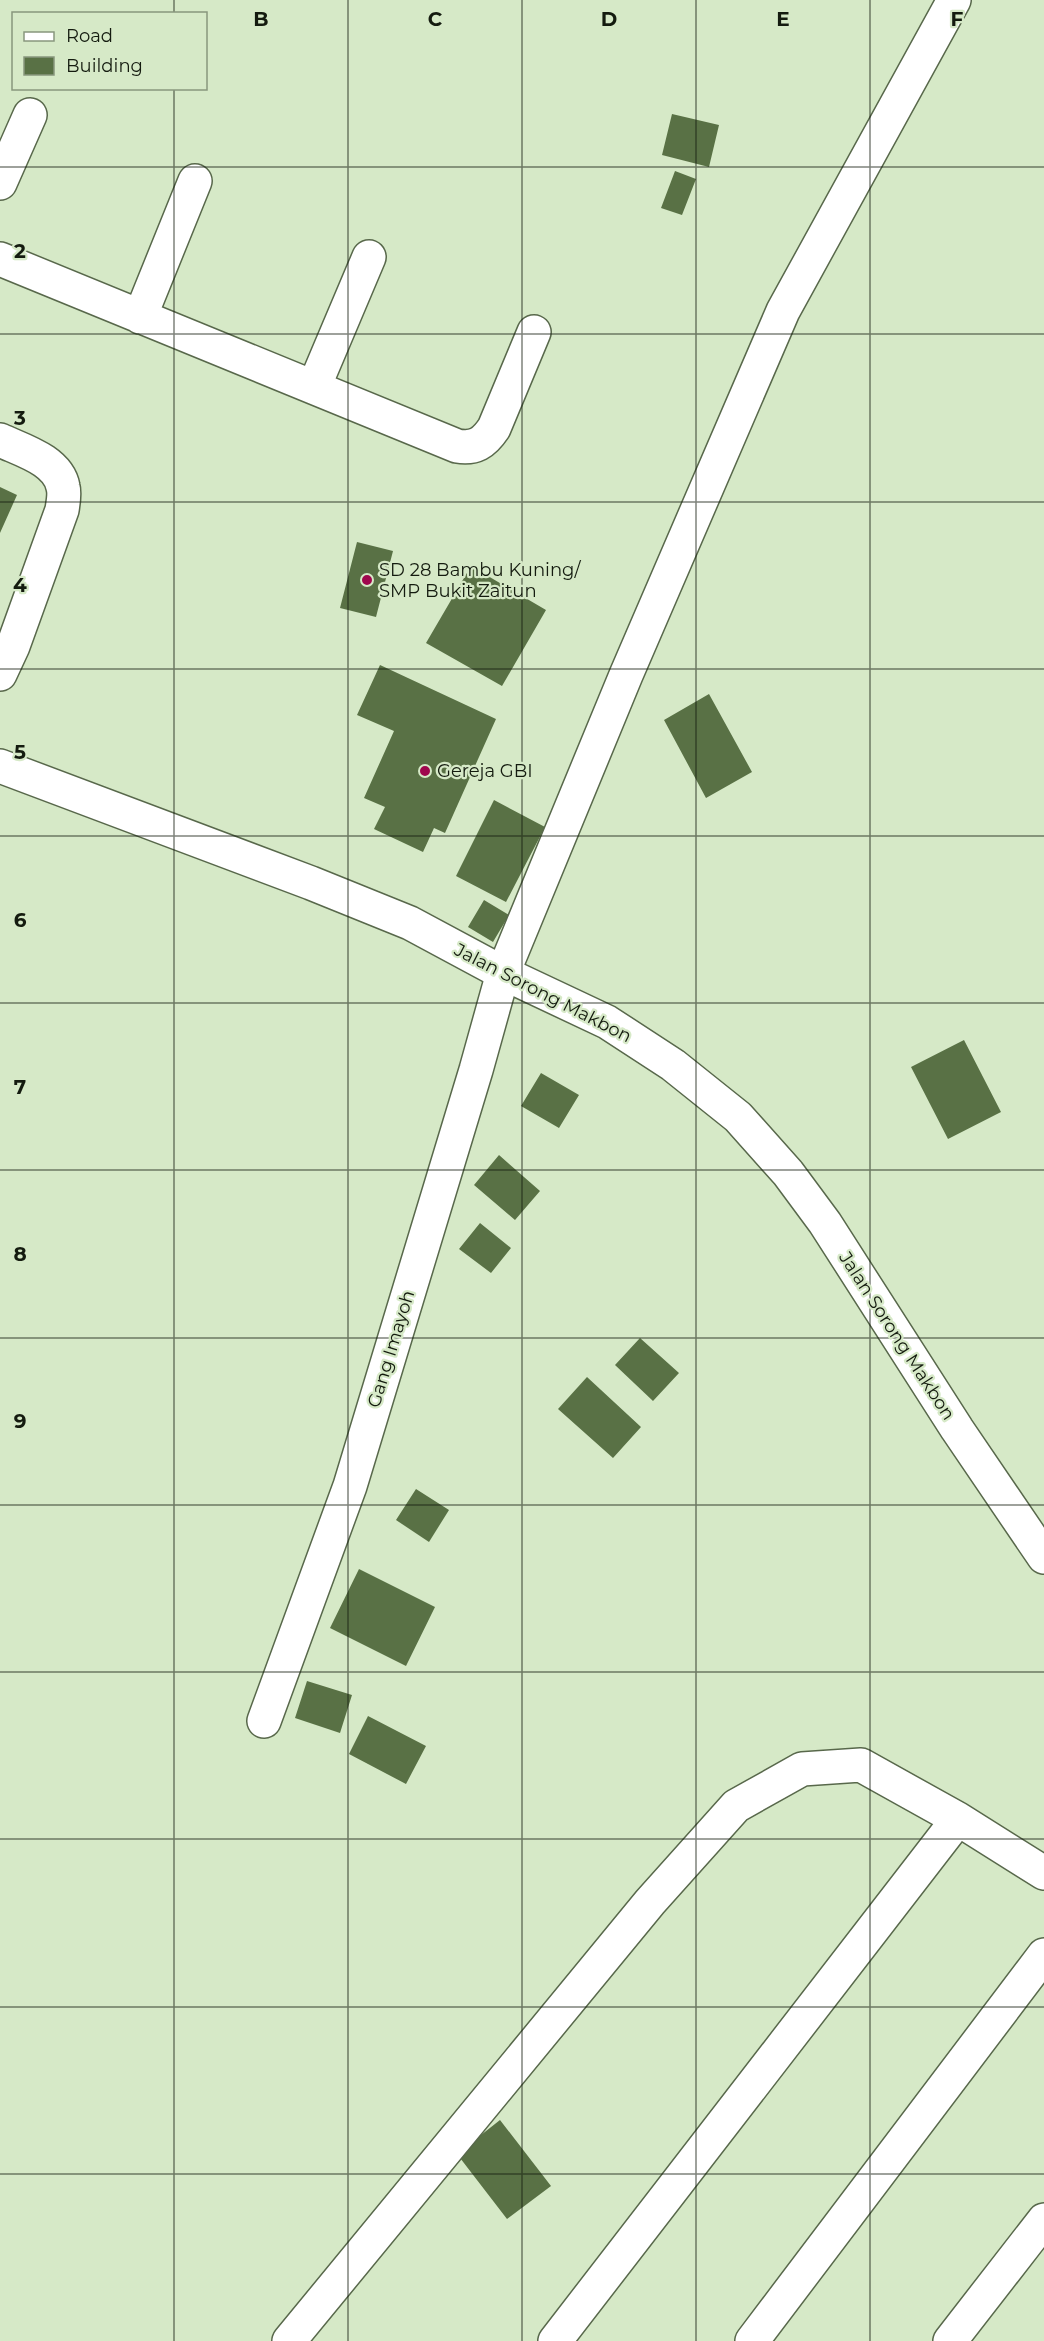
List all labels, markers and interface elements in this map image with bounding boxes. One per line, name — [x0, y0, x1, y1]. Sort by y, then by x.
text: B — [253, 7, 269, 31]
text: C — [428, 7, 443, 31]
text: D — [601, 7, 617, 31]
text: E — [776, 7, 790, 31]
text: F — [951, 7, 964, 31]
legend — [12, 12, 207, 90]
text: Road — [66, 25, 113, 47]
text: Building — [66, 55, 143, 77]
text: 2 — [14, 239, 26, 263]
text: 3 — [13, 406, 26, 430]
place label: SD 28 Bambu Kuning/ SMP Bukit Zaitun — [379, 559, 581, 602]
text: 4 — [13, 573, 27, 597]
marker: SD 28 Bambu Kuning/ SMP Bukit Zaitun — [360, 573, 374, 587]
text: 5 — [14, 740, 26, 764]
place label: Gereja GBI — [437, 760, 533, 782]
marker: Gereja GBI — [418, 764, 432, 778]
text: 6 — [14, 908, 27, 932]
street label: Jalan Sorong Makbon — [450, 938, 635, 1047]
text: 7 — [14, 1075, 26, 1099]
text: 8 — [13, 1242, 27, 1266]
street label: Jalan Sorong Makbon — [834, 1247, 960, 1424]
street label: Gang Imayoh — [363, 1288, 419, 1410]
text: 9 — [14, 1409, 26, 1433]

